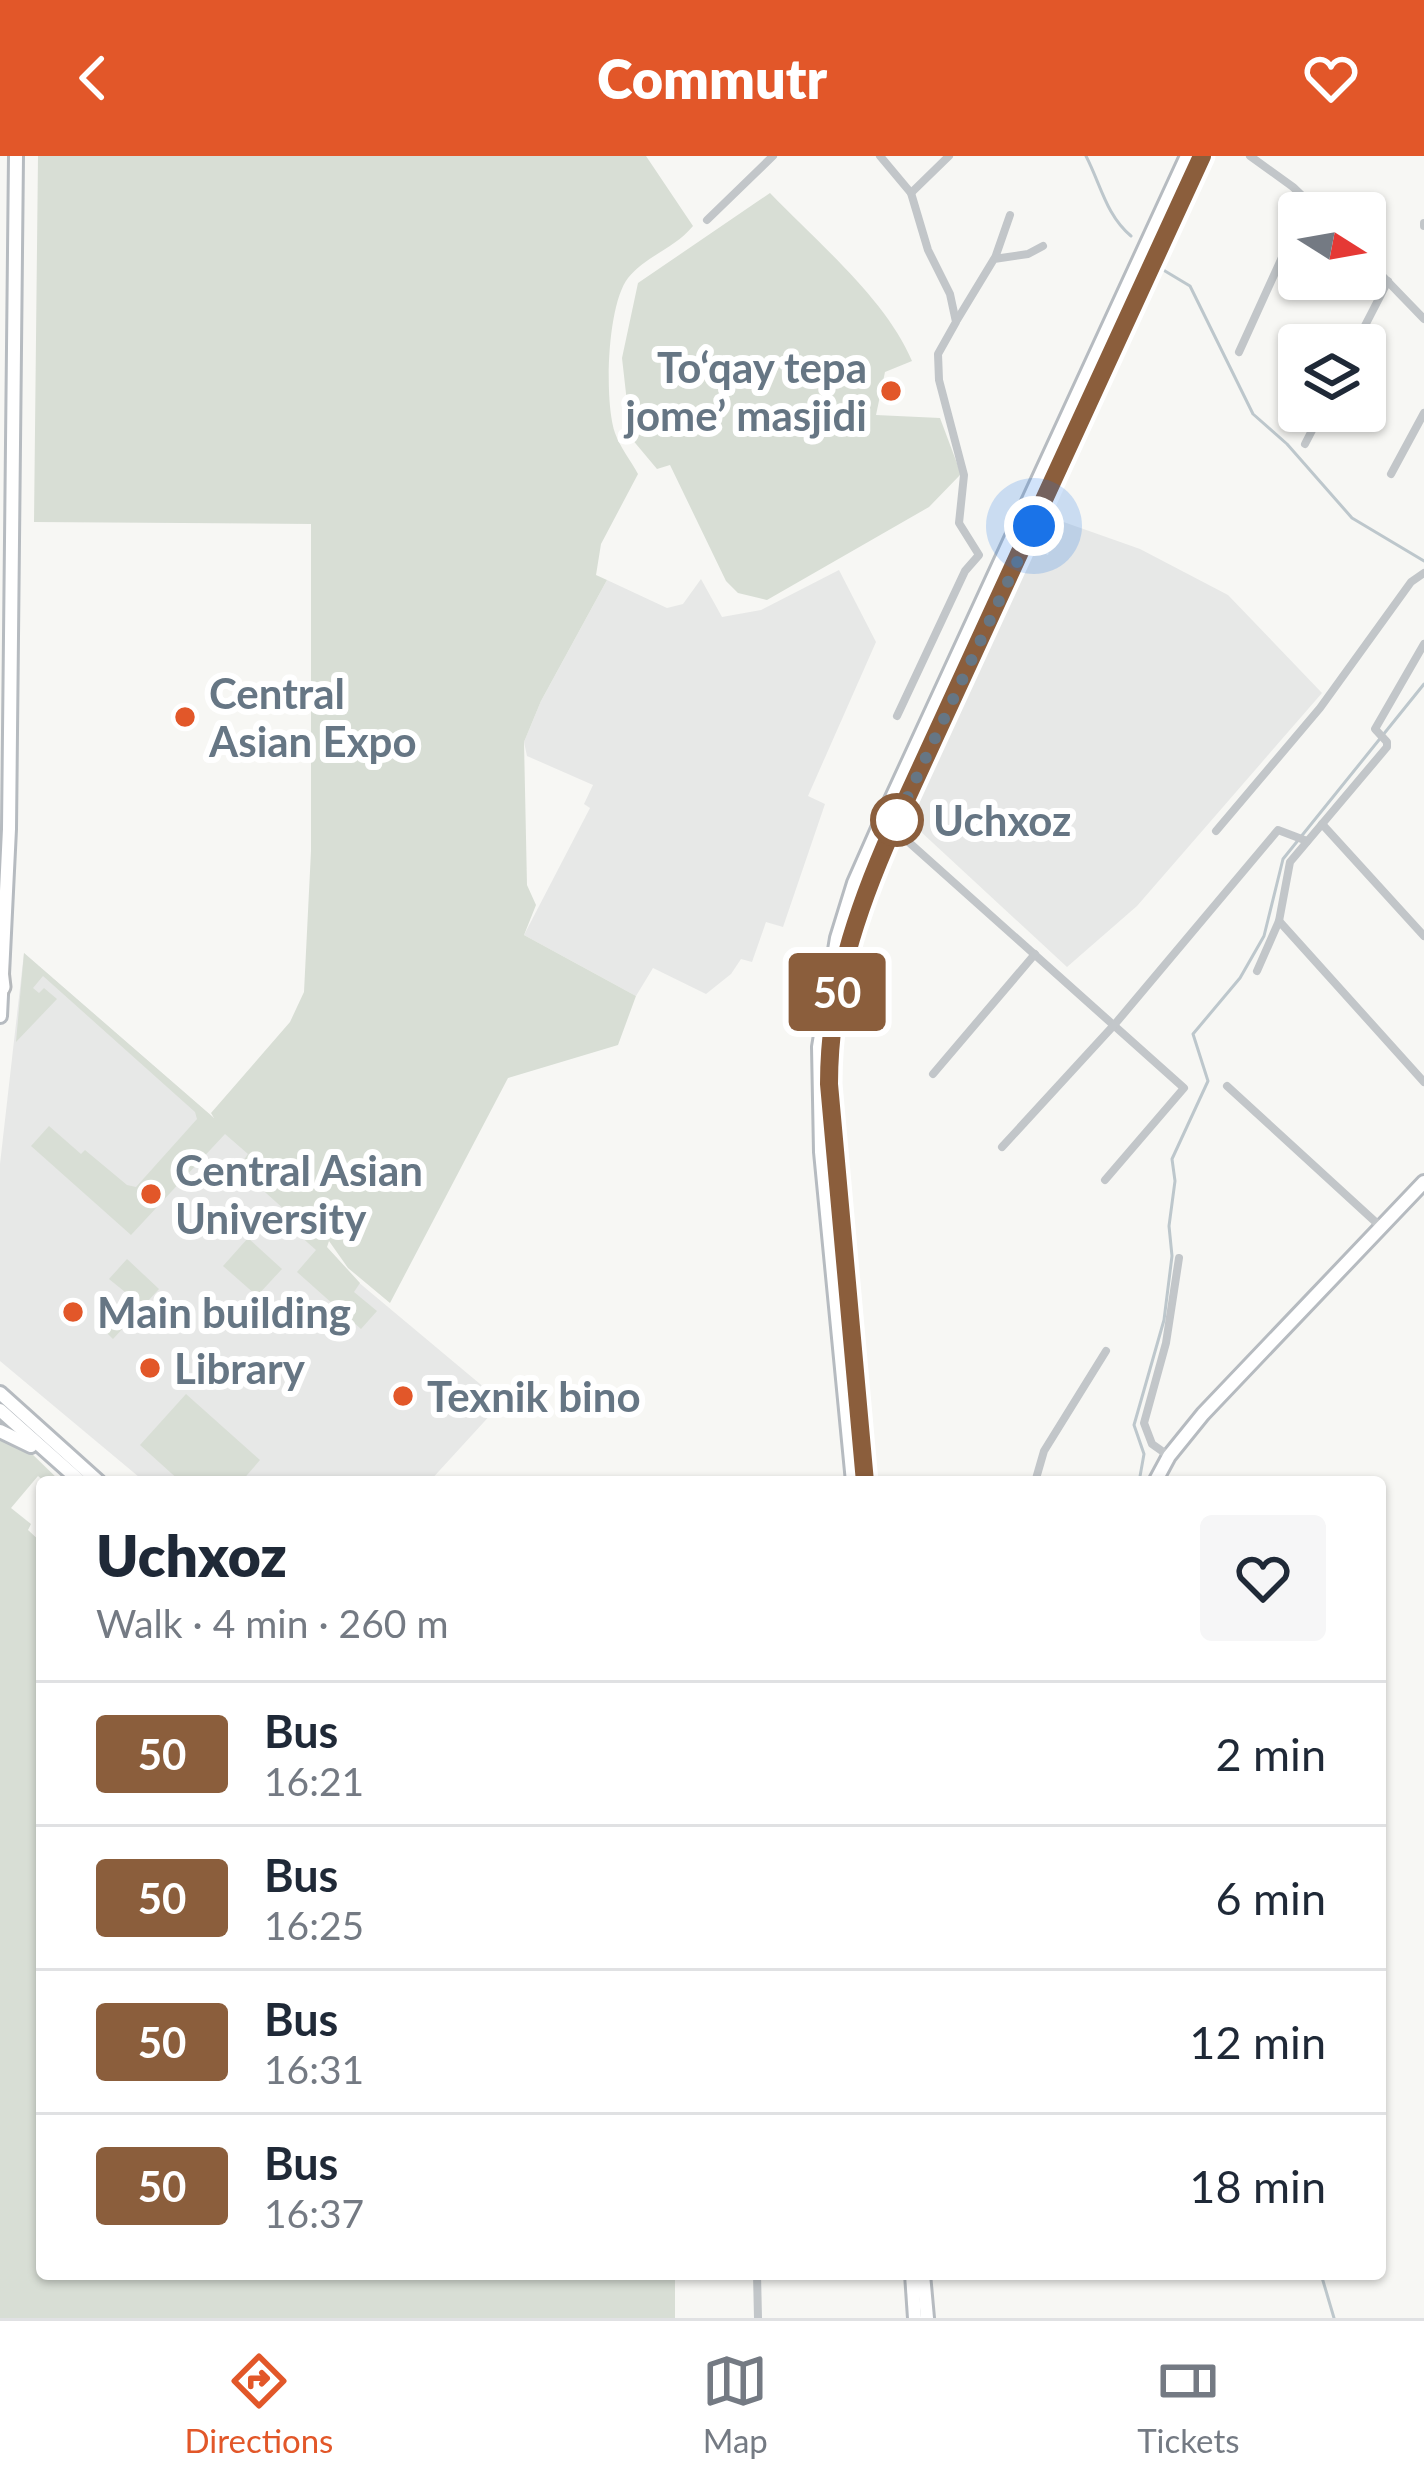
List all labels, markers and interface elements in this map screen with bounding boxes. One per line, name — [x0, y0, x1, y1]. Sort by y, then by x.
icon: back — [60, 45, 126, 111]
icon: heart — [1298, 45, 1364, 111]
text: Commutr — [597, 46, 827, 111]
north arrow — [1278, 192, 1386, 300]
map controls — [1278, 192, 1386, 432]
button: layers — [1278, 324, 1386, 432]
place label: To‘qay tepa jome’ masjidi — [623, 342, 867, 440]
marker: To‘qay tepa jome’ masjidi — [878, 378, 904, 404]
your location — [1004, 496, 1064, 556]
place label: Central Asian Expo — [208, 668, 417, 766]
marker: Central Asian Expo — [172, 704, 198, 730]
marker: Uchxoz — [872, 795, 922, 845]
place label: Uchxoz — [933, 795, 1071, 845]
line badge: 50 — [783, 953, 891, 1031]
text: 50 — [813, 967, 861, 1017]
place label: Central Asian University — [175, 1145, 423, 1243]
marker: Central Asian University — [138, 1181, 164, 1207]
place label: Main building — [97, 1287, 351, 1337]
marker: Main building — [60, 1299, 86, 1325]
place label: Library — [174, 1343, 306, 1393]
marker: Library — [137, 1355, 163, 1381]
place label: Texnik bino — [427, 1371, 641, 1421]
marker: Texnik bino — [390, 1383, 416, 1409]
button: heart — [1200, 1515, 1326, 1641]
text: Uchxoz — [96, 1521, 287, 1589]
text: Walk · 4 min · 260 m — [96, 1600, 449, 1646]
text: Bus — [264, 1704, 338, 1758]
text: 2 min — [1215, 1727, 1326, 1781]
text: 50 — [138, 1729, 186, 1779]
text: 16:21 — [264, 1758, 364, 1804]
text: Bus — [264, 1848, 338, 1902]
text: 6 min — [1215, 1871, 1326, 1925]
text: 50 — [138, 1873, 186, 1923]
text: 16:25 — [264, 1902, 364, 1948]
text: Bus — [264, 1992, 338, 2046]
text: 12 min — [1189, 2015, 1326, 2069]
text: 50 — [138, 2017, 186, 2067]
text: 16:31 — [264, 2046, 364, 2092]
text: Bus — [264, 2136, 338, 2190]
text: 18 min — [1189, 2159, 1326, 2213]
text: 50 — [138, 2161, 186, 2211]
text: 16:37 — [264, 2190, 364, 2236]
tab: Directions — [184, 2348, 333, 2460]
tab: Map — [702, 2348, 768, 2460]
tab: Tickets — [1137, 2348, 1240, 2460]

